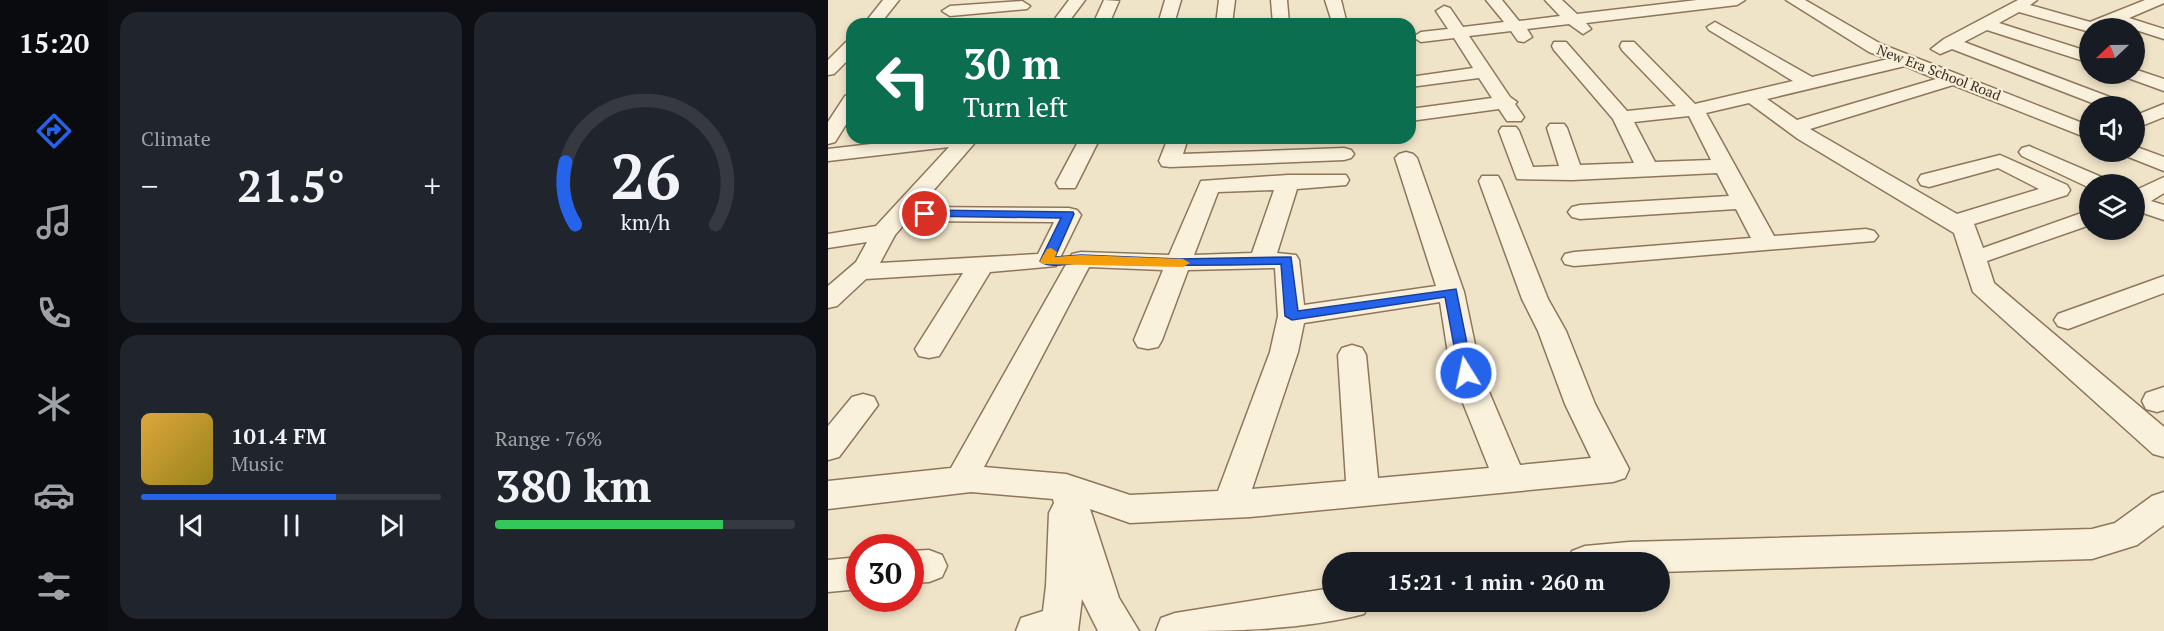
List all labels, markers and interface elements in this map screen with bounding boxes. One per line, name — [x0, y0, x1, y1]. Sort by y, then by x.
north arrow — [2079, 18, 2145, 84]
map controls — [2079, 18, 2145, 240]
text: 15:20 — [19, 25, 89, 61]
text: 30 m — [963, 35, 1061, 91]
street label: New Era School Road — [1874, 40, 2004, 105]
icon: left — [864, 42, 942, 120]
text: Turn left — [963, 89, 1068, 125]
button: sound — [2079, 96, 2145, 162]
icon: directions — [33, 110, 75, 152]
text: Climate — [141, 125, 211, 152]
text: 26 — [610, 134, 680, 217]
text: 21.5° — [237, 155, 345, 215]
text: − — [141, 164, 159, 207]
text: + — [423, 164, 441, 207]
button: layers — [2079, 174, 2145, 240]
pin — [899, 188, 950, 239]
icon: arrive — [908, 197, 941, 230]
icon: music — [33, 201, 75, 243]
text: km/h — [620, 208, 670, 236]
icon: phone — [33, 292, 75, 334]
position arrow — [1434, 341, 1498, 405]
icon: climate — [33, 383, 75, 425]
text: 101.4 FM — [231, 421, 326, 450]
text: Range · 76% — [495, 425, 602, 452]
text: Music — [231, 450, 284, 477]
text: 380 km — [495, 455, 651, 515]
icon: car — [33, 474, 75, 516]
icon: previous — [175, 509, 208, 542]
icon: pause — [275, 509, 308, 542]
icon: next — [375, 509, 408, 542]
speed limit sign: 30 — [846, 534, 924, 612]
icon: filters — [33, 565, 75, 607]
text: 15:21 · 1 min · 260 m — [1387, 567, 1605, 596]

